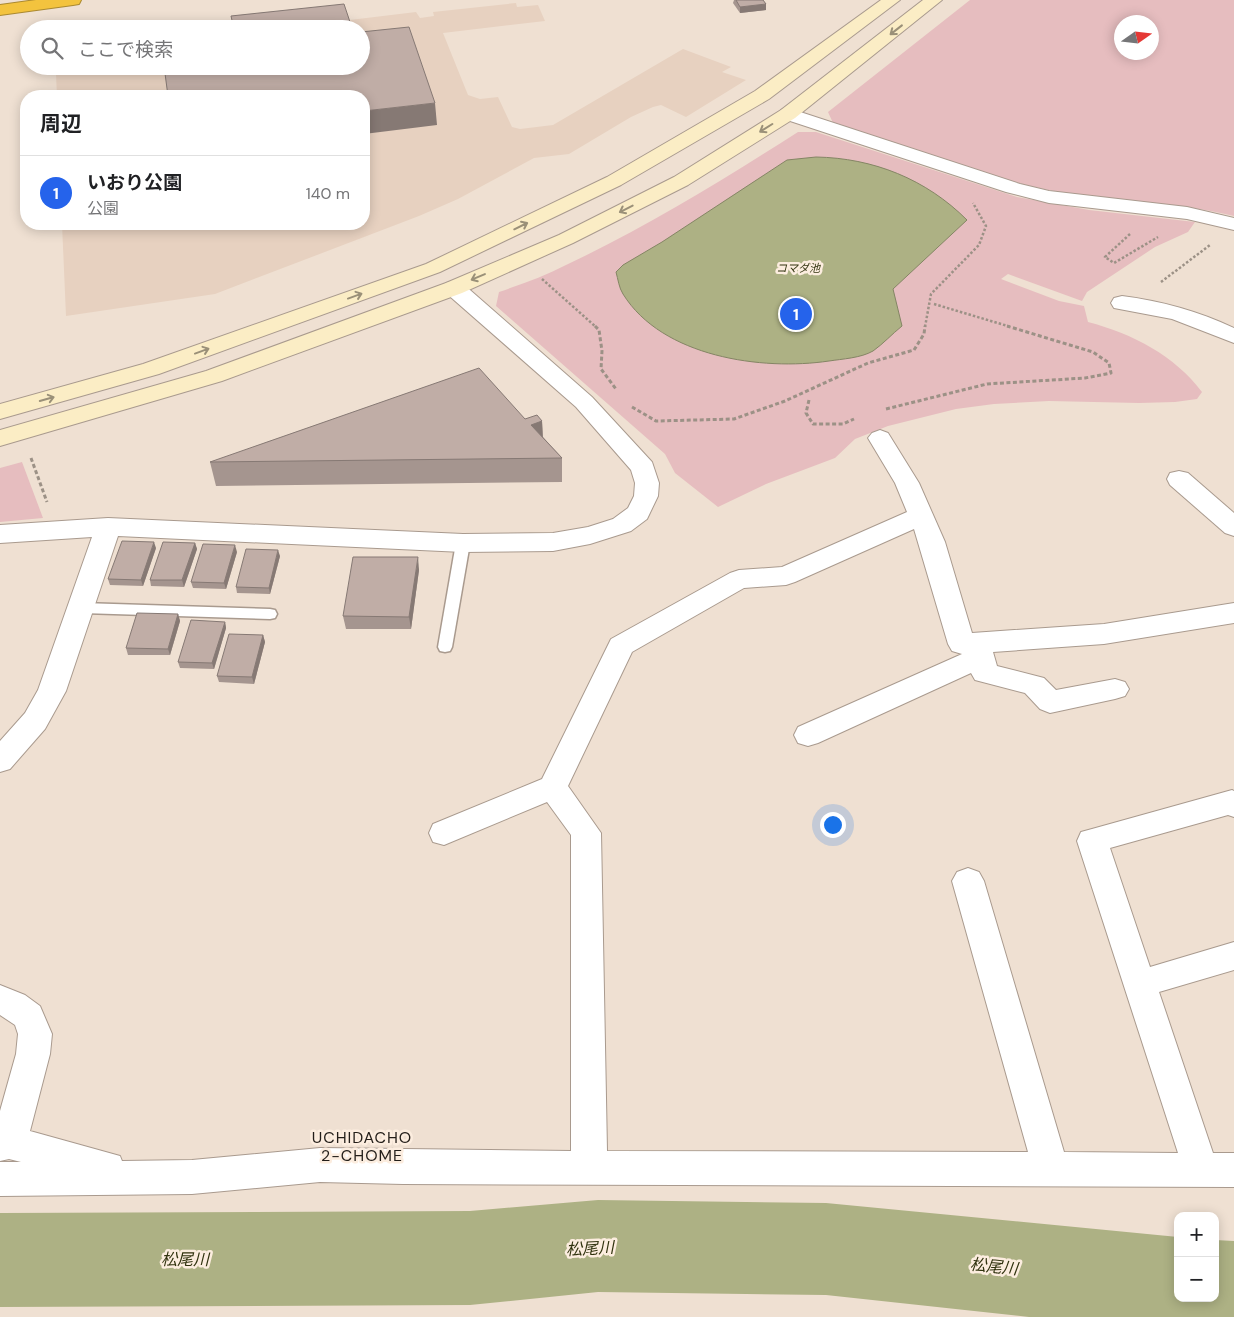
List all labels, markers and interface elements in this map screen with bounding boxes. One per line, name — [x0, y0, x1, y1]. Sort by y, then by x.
north arrow — [1114, 15, 1159, 60]
search box — [20, 20, 370, 75]
one-way arrow — [889, 25, 903, 35]
icon: search — [38, 34, 66, 62]
text: ここで検索 — [78, 37, 173, 62]
text: 周辺 — [40, 110, 82, 138]
one-way arrow — [759, 122, 773, 133]
text: いおり公園 — [87, 170, 182, 195]
text: 1 — [53, 183, 59, 204]
text: 140 m — [306, 183, 350, 204]
text: 公園 — [87, 198, 119, 219]
one-way arrow — [619, 205, 634, 214]
one-way arrow — [513, 221, 528, 230]
water label: コマダ池 — [776, 261, 821, 275]
one-way arrow — [471, 273, 486, 283]
one-way arrow — [347, 291, 362, 300]
pin: 1 — [780, 295, 812, 333]
one-way arrow — [194, 346, 209, 355]
one-way arrow — [39, 393, 55, 403]
your location — [820, 812, 846, 838]
district label: UCHIDACHO 2-CHOME — [312, 1127, 412, 1166]
map controls — [1174, 1212, 1219, 1302]
button: + — [1174, 1212, 1219, 1257]
water label: 松尾川 — [566, 1237, 617, 1260]
water label: 松尾川 — [161, 1249, 211, 1270]
water label: 松尾川 — [969, 1254, 1021, 1280]
button: − — [1174, 1257, 1219, 1302]

